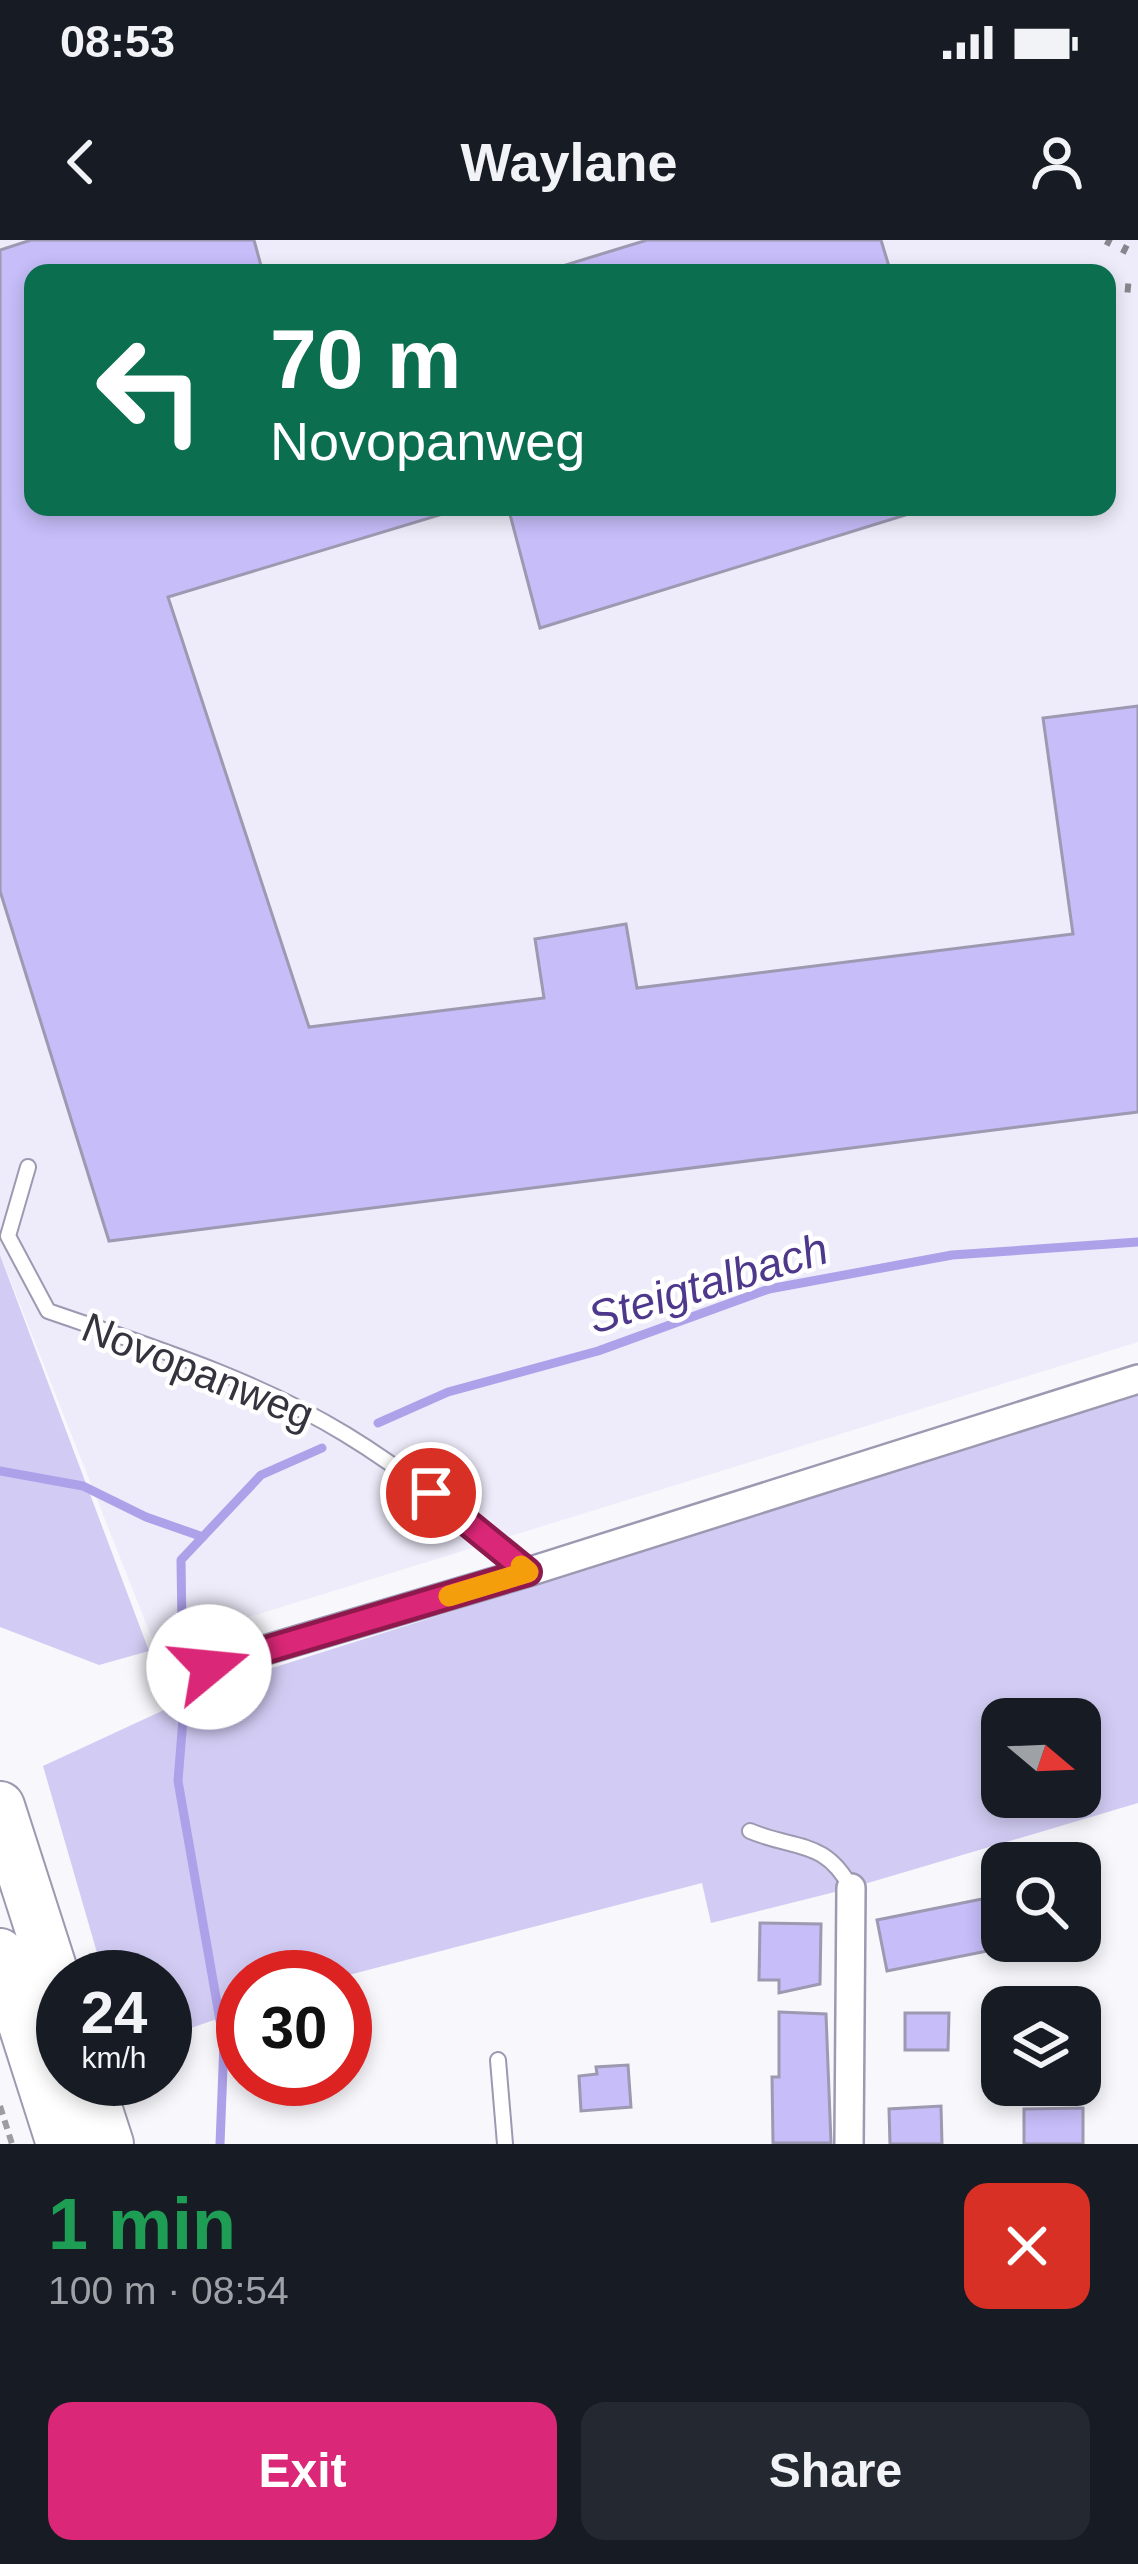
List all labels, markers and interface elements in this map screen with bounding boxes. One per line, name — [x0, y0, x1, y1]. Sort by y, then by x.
text: 08:53 — [60, 16, 175, 67]
icon: back — [48, 129, 114, 195]
icon: person — [1024, 129, 1090, 195]
text: Waylane — [460, 132, 678, 192]
icon: left — [72, 312, 228, 468]
text: 70 m — [270, 312, 461, 406]
text: Novopanweg — [270, 411, 585, 471]
water label: Steigtalbach — [582, 1222, 834, 1344]
street label: Novopanweg — [76, 1303, 320, 1439]
pin — [380, 1442, 482, 1544]
icon: arrive — [398, 1460, 464, 1526]
position arrow — [146, 1604, 272, 1730]
north arrow — [981, 1698, 1101, 1818]
map controls — [981, 1698, 1101, 2106]
button: search — [981, 1842, 1101, 1962]
speed limit sign: 30 — [216, 1950, 372, 2106]
text: 24 — [81, 1979, 147, 2046]
button: layers — [981, 1986, 1101, 2106]
text: km/h — [81, 2041, 147, 2074]
button: close — [964, 2183, 1090, 2309]
text: 1 min — [48, 2184, 236, 2264]
text: 100 m · 08:54 — [48, 2269, 289, 2312]
button: Exit — [48, 2402, 557, 2540]
button: Share — [581, 2402, 1090, 2540]

